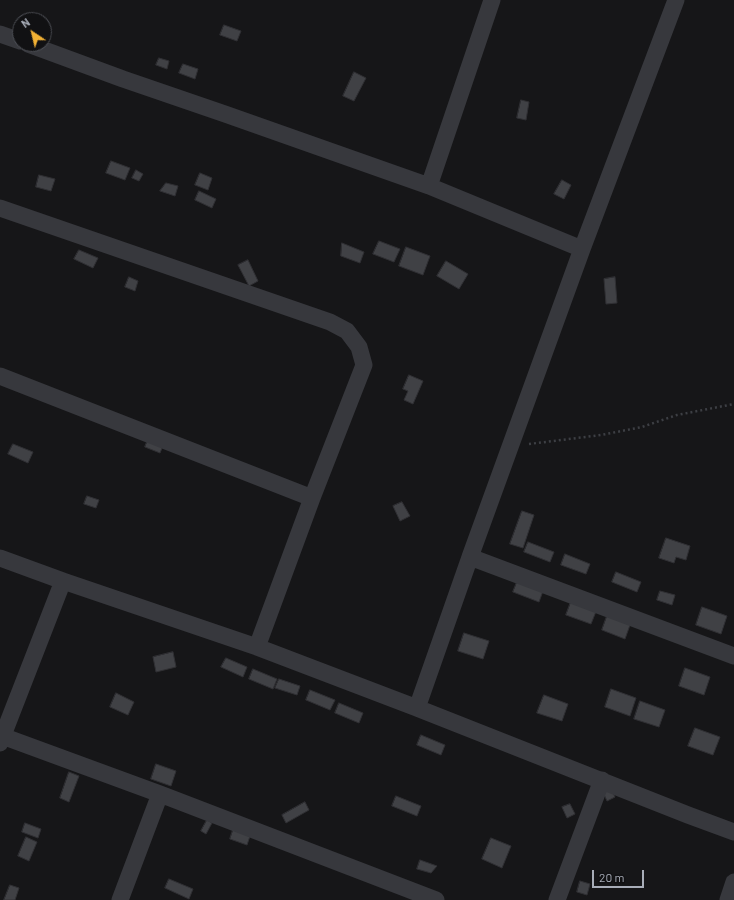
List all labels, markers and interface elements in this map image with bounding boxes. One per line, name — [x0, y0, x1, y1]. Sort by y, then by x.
north arrow — [12, 12, 52, 52]
text: N — [19, 15, 32, 30]
scale bar — [594, 862, 646, 888]
text: 20 m — [599, 870, 625, 884]

